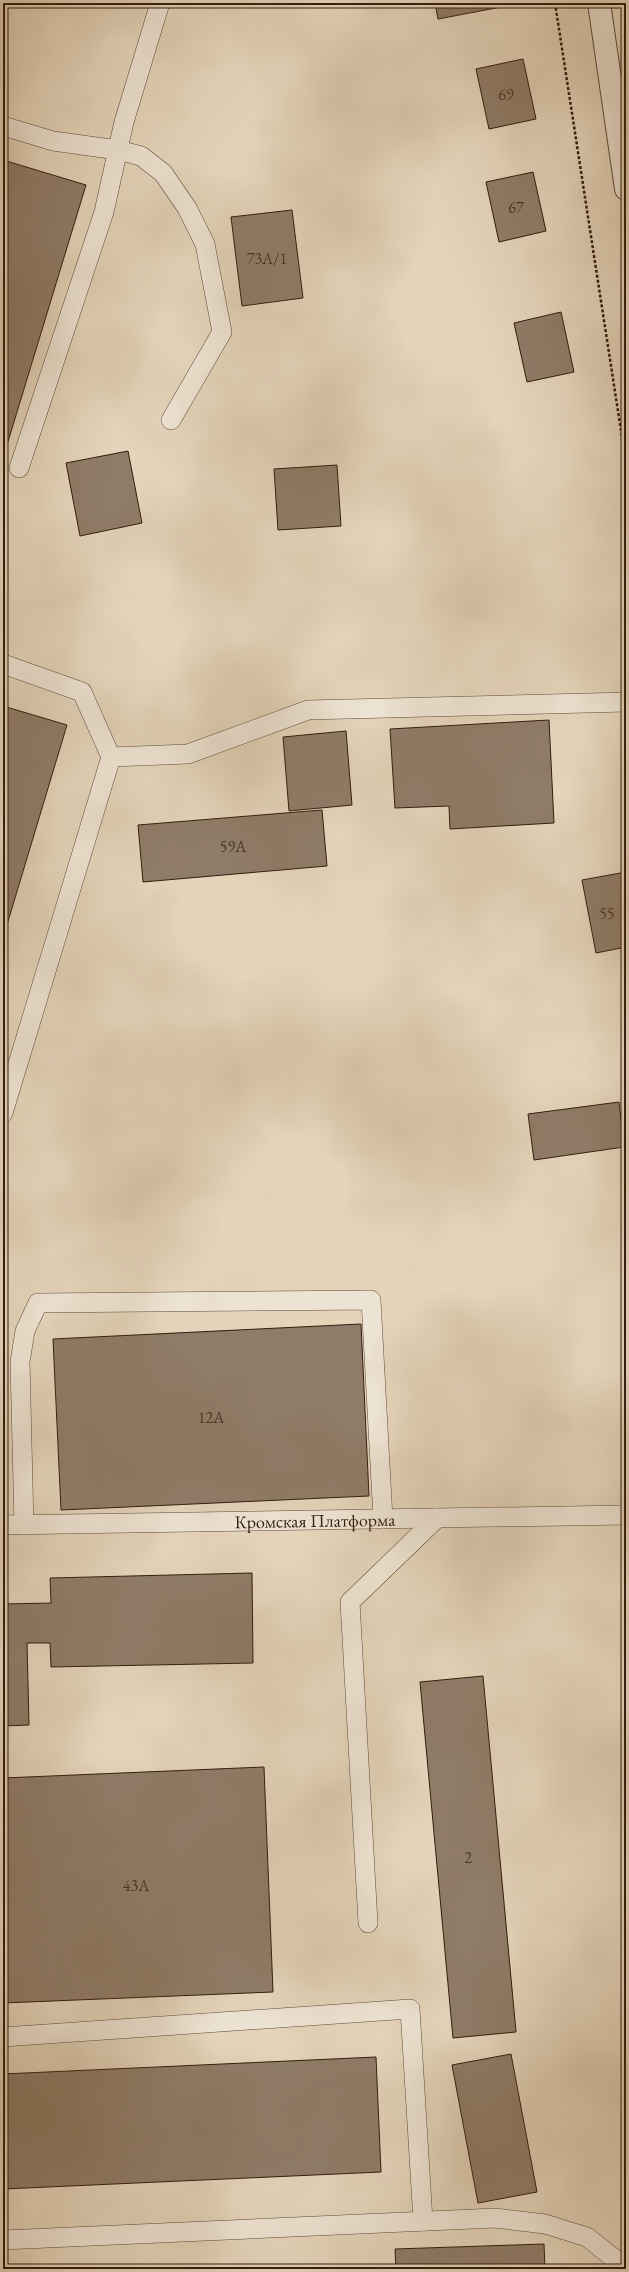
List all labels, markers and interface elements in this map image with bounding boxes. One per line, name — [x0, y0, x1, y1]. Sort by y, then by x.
house number: 69 — [498, 84, 514, 105]
house number: 67 — [508, 197, 524, 218]
house number: 73А/1 — [247, 248, 287, 269]
house number: 59А — [220, 836, 247, 857]
house number: 55 — [599, 903, 615, 924]
house number: 12А — [198, 1407, 225, 1428]
street label: Кромская Платформа — [234, 1507, 396, 1533]
house number: 2 — [464, 1847, 472, 1868]
house number: 43А — [123, 1875, 150, 1896]

